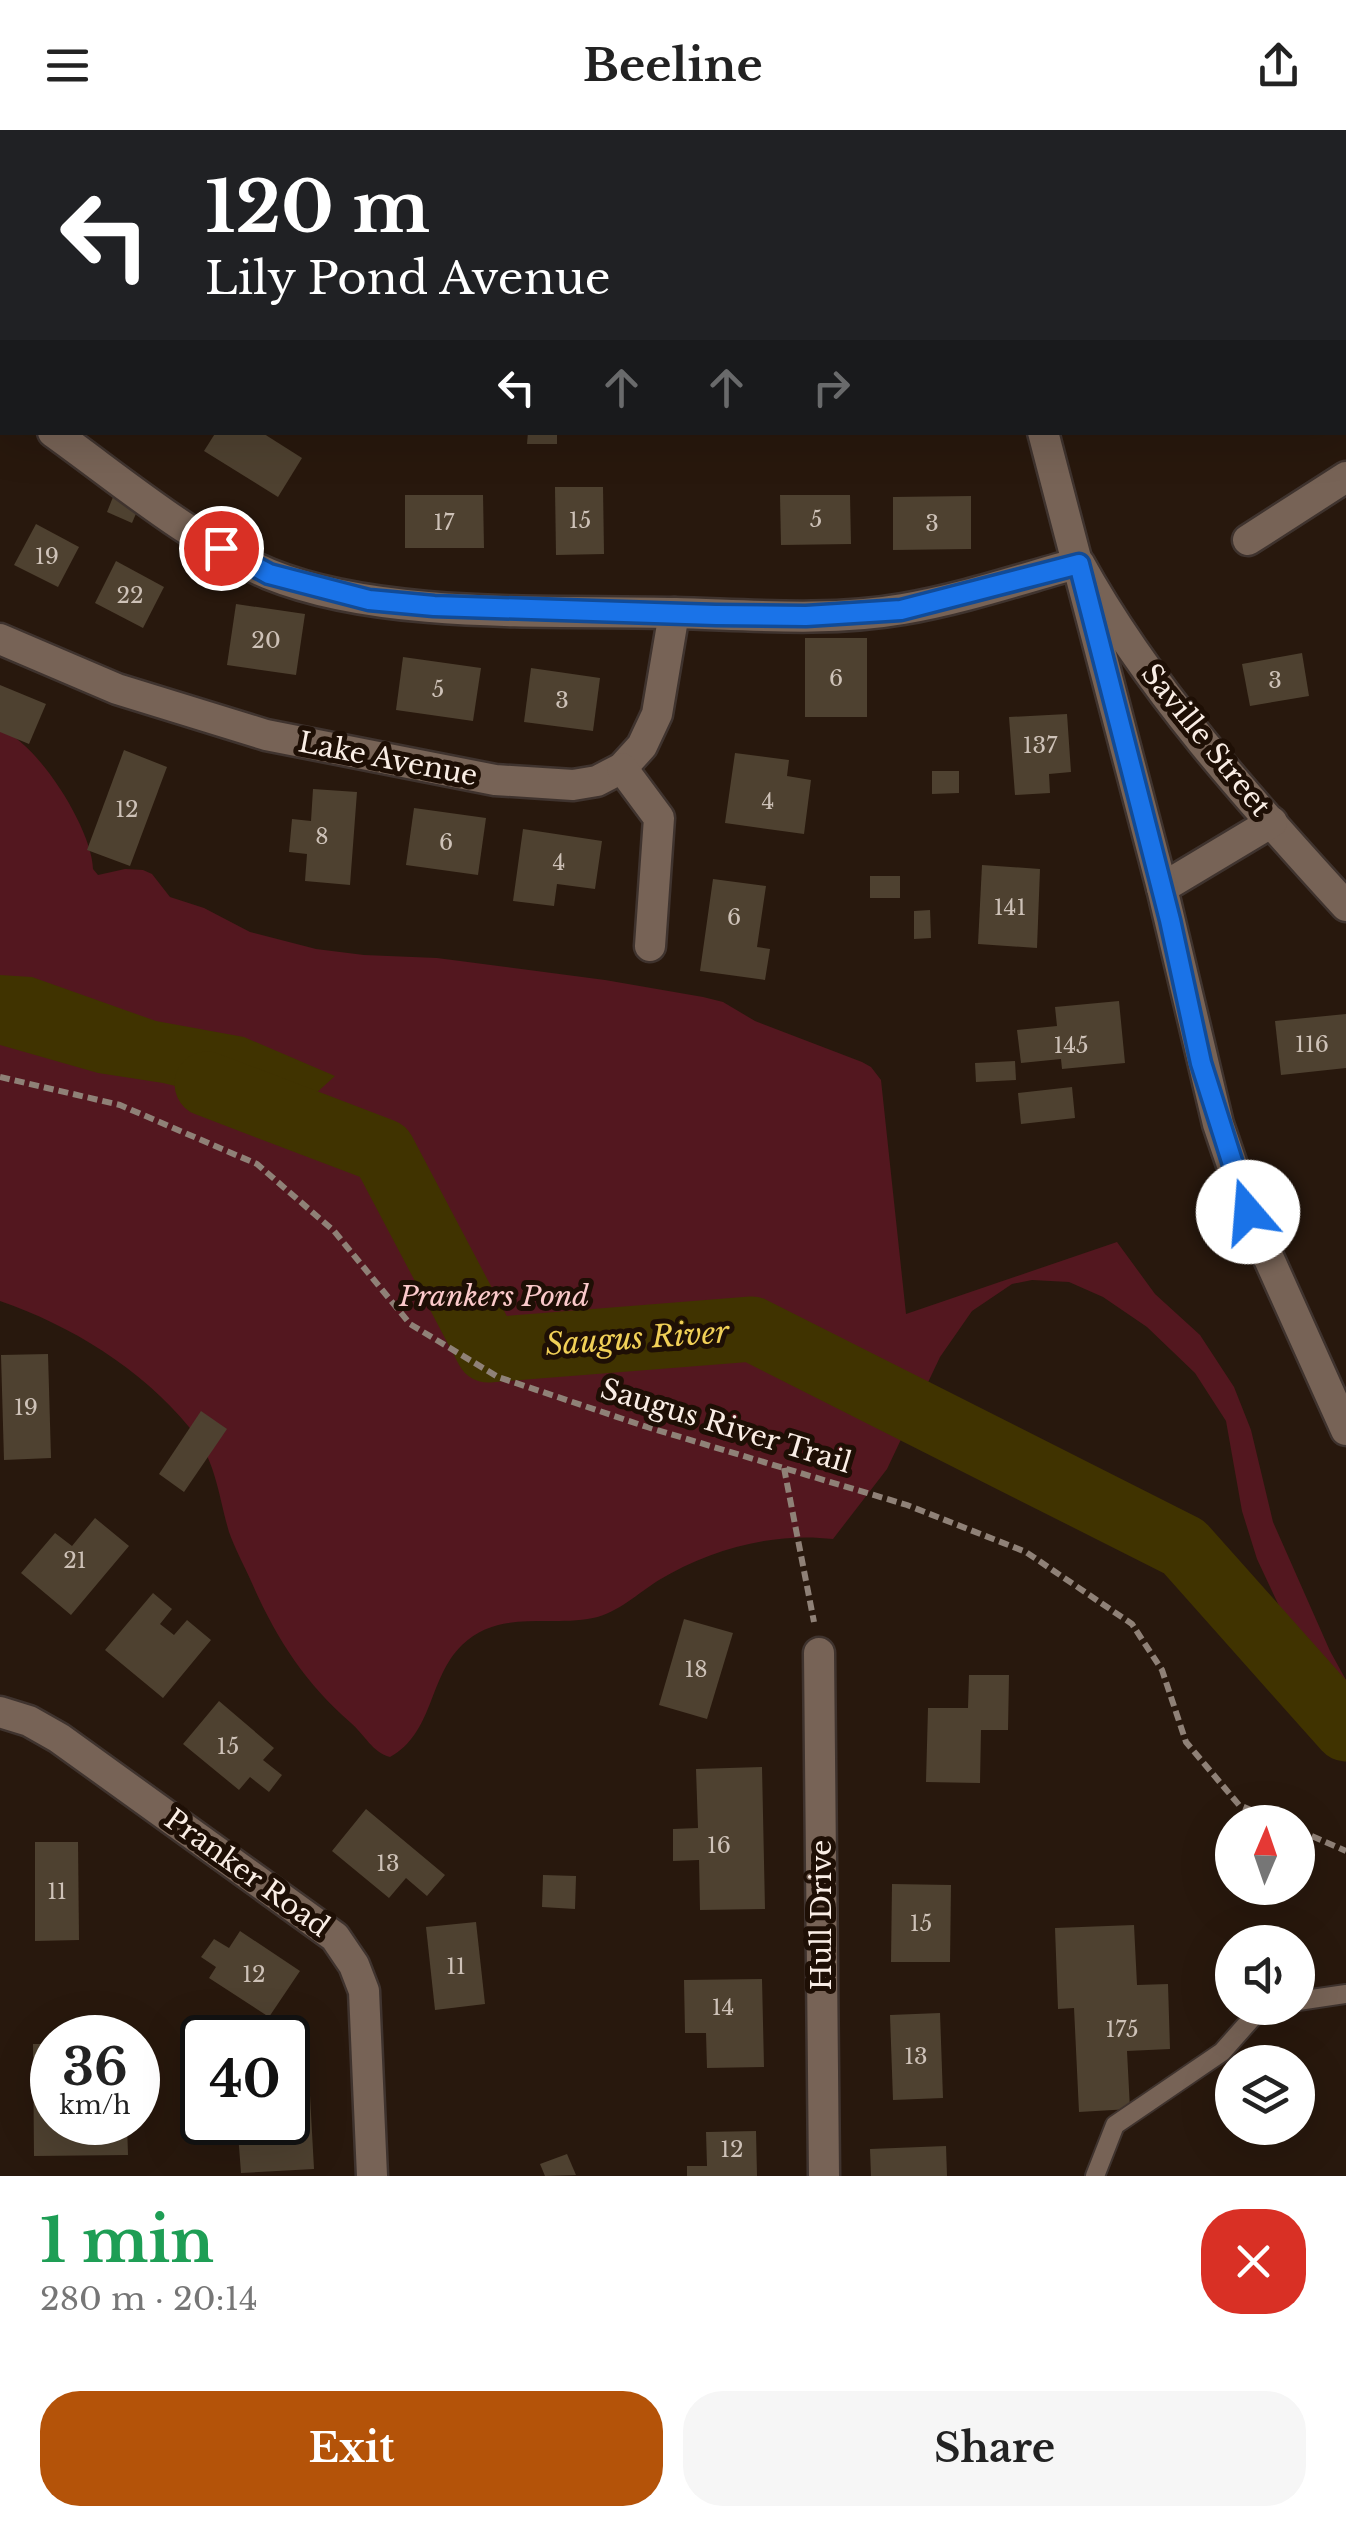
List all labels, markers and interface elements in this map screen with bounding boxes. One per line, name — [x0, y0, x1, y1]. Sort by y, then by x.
text: Beeline — [583, 37, 763, 93]
icon: menu — [40, 38, 95, 93]
icon: share — [1251, 38, 1306, 93]
text: 120 m — [205, 164, 430, 251]
icon: left — [40, 170, 170, 300]
text: Lily Pond Avenue — [205, 250, 611, 306]
icon: left — [489, 360, 544, 415]
icon: ahead — [594, 360, 649, 415]
icon: ahead — [699, 360, 754, 415]
icon: right — [804, 360, 859, 415]
pin — [179, 506, 264, 591]
house number: 5 — [810, 506, 822, 533]
house number: 15 — [569, 507, 591, 534]
house number: 17 — [434, 509, 455, 536]
house number: 3 — [925, 510, 939, 537]
icon: arrive — [194, 521, 249, 576]
house number: 19 — [35, 543, 59, 570]
house number: 22 — [116, 582, 144, 609]
house number: 20 — [251, 627, 281, 654]
street label: Saville Street — [1134, 657, 1278, 824]
house number: 6 — [829, 665, 843, 692]
house number: 3 — [1268, 667, 1282, 694]
house number: 5 — [432, 676, 444, 703]
house number: 3 — [555, 687, 569, 714]
street label: Lake Avenue — [295, 724, 481, 794]
house number: 137 — [1023, 732, 1058, 759]
house number: 4 — [762, 788, 774, 815]
house number: 12 — [115, 796, 139, 823]
house number: 8 — [315, 823, 329, 850]
house number: 6 — [439, 829, 453, 856]
house number: 4 — [553, 849, 565, 876]
house number: 141 — [994, 894, 1026, 921]
house number: 6 — [727, 904, 741, 931]
house number: 116 — [1295, 1031, 1329, 1058]
house number: 145 — [1053, 1032, 1089, 1059]
position arrow — [1196, 1160, 1300, 1264]
park label: Prankers Pond — [398, 1279, 589, 1314]
water label: Saugus River — [544, 1313, 731, 1363]
street label: Saugus River Trail — [596, 1371, 856, 1481]
house number: 19 — [14, 1394, 38, 1421]
house number: 21 — [63, 1547, 87, 1574]
house number: 18 — [684, 1656, 708, 1683]
house number: 15 — [217, 1733, 239, 1760]
street label: Pranker Road — [158, 1802, 336, 1944]
north arrow — [1215, 1805, 1315, 1905]
map controls — [1215, 1805, 1315, 2145]
house number: 16 — [707, 1832, 731, 1859]
street label: Hull Drive — [804, 1840, 839, 1990]
house number: 13 — [376, 1850, 400, 1877]
house number: 11 — [47, 1878, 67, 1905]
house number: 15 — [910, 1910, 932, 1937]
button: sound — [1215, 1925, 1315, 2025]
house number: 11 — [446, 1953, 466, 1980]
house number: 12 — [242, 1961, 266, 1988]
house number: 14 — [712, 1994, 734, 2021]
speed limit sign: 40 — [180, 2015, 310, 2145]
house number: 175 — [1105, 2016, 1139, 2043]
text: 36 — [62, 2036, 128, 2099]
house number: 13 — [904, 2043, 928, 2070]
button: layers — [1215, 2045, 1315, 2145]
text: km/h — [60, 2090, 130, 2121]
house number: 12 — [720, 2136, 744, 2163]
text: 1 min — [40, 2204, 214, 2278]
button: close — [1201, 2209, 1306, 2314]
text: 280 m · 20:14 — [40, 2279, 258, 2319]
button: Exit — [40, 2391, 663, 2506]
button: Share — [683, 2391, 1306, 2506]

